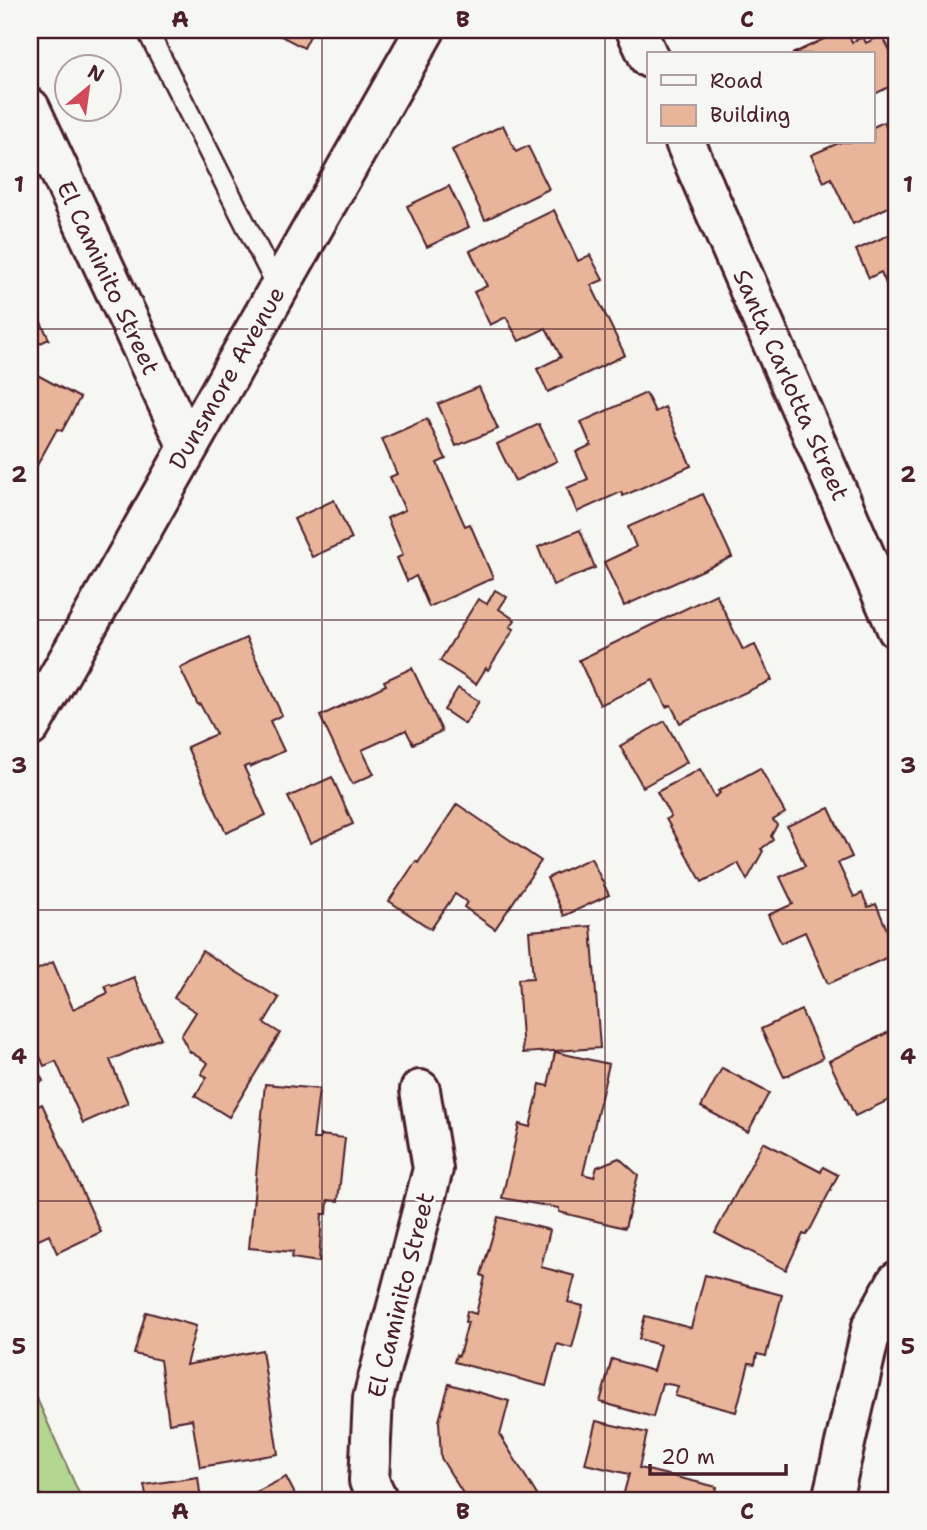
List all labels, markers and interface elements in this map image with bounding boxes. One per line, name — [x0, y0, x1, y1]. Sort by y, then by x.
text: A — [171, 4, 189, 34]
text: B — [456, 4, 470, 34]
text: C — [740, 4, 754, 34]
north arrow — [52, 52, 122, 122]
legend — [647, 52, 874, 144]
text: N — [83, 59, 109, 88]
text: Road — [710, 67, 763, 95]
text: Building — [710, 101, 790, 129]
text: 1 — [14, 169, 24, 199]
text: 1 — [903, 169, 913, 199]
street label: El Caminito Street — [49, 176, 167, 380]
street label: Santa Carlotta Street — [726, 264, 856, 506]
street label: Dunsmore Avenue — [161, 280, 293, 476]
text: 2 — [11, 459, 27, 489]
text: 2 — [900, 459, 916, 489]
text: 3 — [11, 750, 27, 780]
text: 3 — [900, 750, 916, 780]
text: 4 — [11, 1041, 27, 1071]
text: 4 — [900, 1041, 916, 1071]
street label: El Caminito Street — [360, 1189, 442, 1401]
text: 5 — [12, 1331, 26, 1361]
text: 5 — [901, 1331, 915, 1361]
scale bar — [650, 1432, 787, 1476]
text: 20 m — [661, 1443, 715, 1471]
text: A — [171, 1496, 189, 1526]
text: B — [456, 1496, 470, 1526]
text: C — [740, 1496, 754, 1526]

